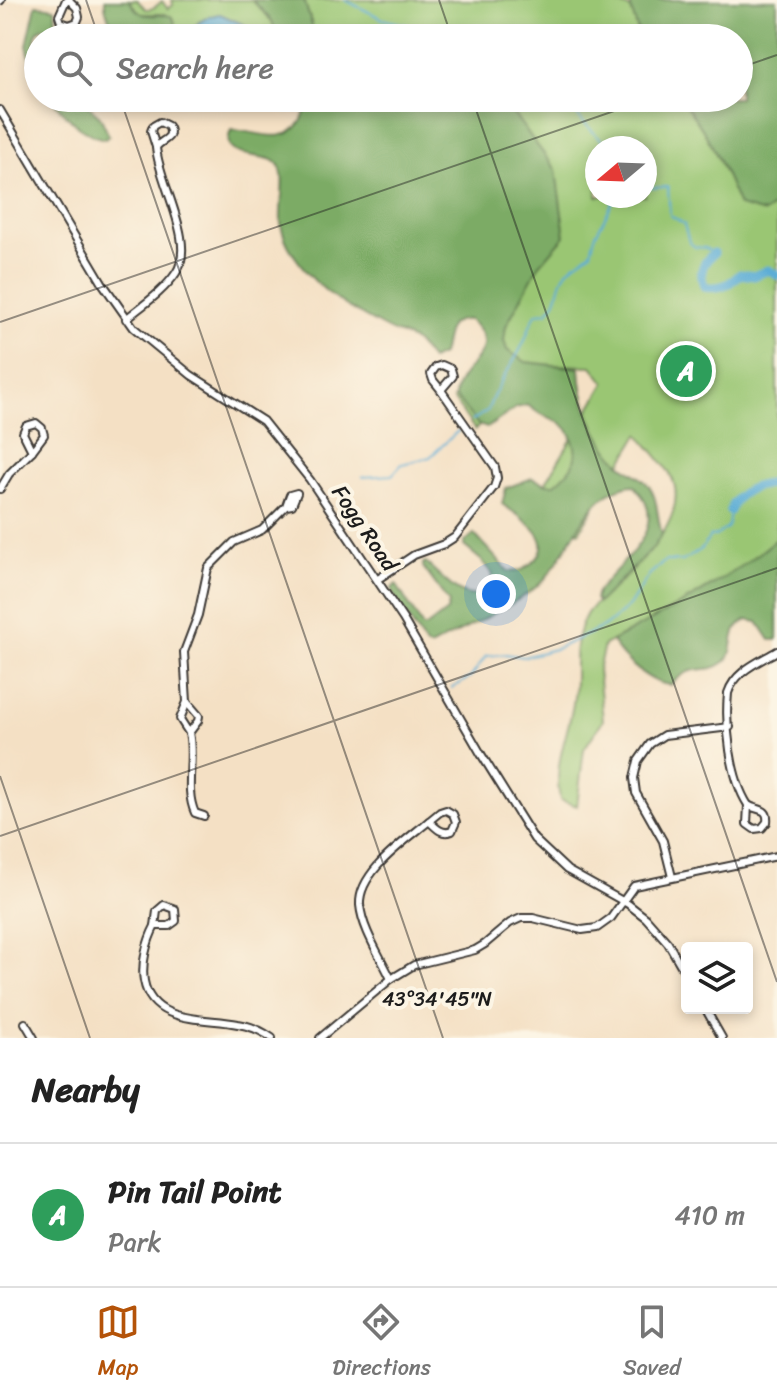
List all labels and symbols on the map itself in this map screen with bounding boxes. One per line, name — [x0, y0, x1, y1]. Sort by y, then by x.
north arrow — [585, 136, 657, 208]
pin: A — [660, 341, 712, 401]
street label: Fogg Road — [321, 476, 409, 581]
your location — [476, 574, 516, 614]
text: 43°34'45"N — [382, 982, 492, 1017]

